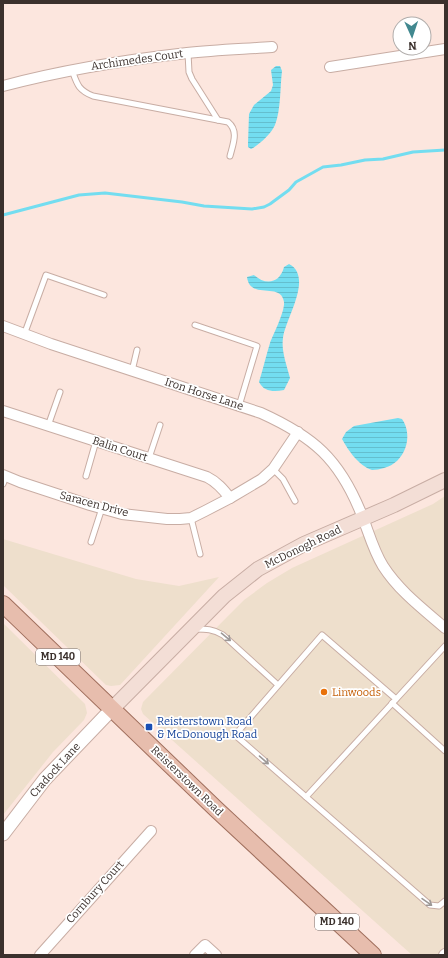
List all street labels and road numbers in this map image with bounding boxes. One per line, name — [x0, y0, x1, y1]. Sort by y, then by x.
street label: Archimedes Court — [90, 47, 184, 73]
street label: Iron Horse Lane — [163, 375, 245, 413]
street label: Balin Court — [91, 434, 149, 464]
street label: Saracen Drive — [58, 489, 130, 519]
street label: McDonogh Road — [263, 523, 344, 571]
road number: MD 140 — [36, 649, 80, 665]
street label: Cradock Lane — [27, 740, 83, 800]
street label: Reisterstown Road — [148, 743, 226, 819]
street label: Cornbury Court — [63, 858, 127, 926]
road number: MD 140 — [315, 914, 359, 930]

